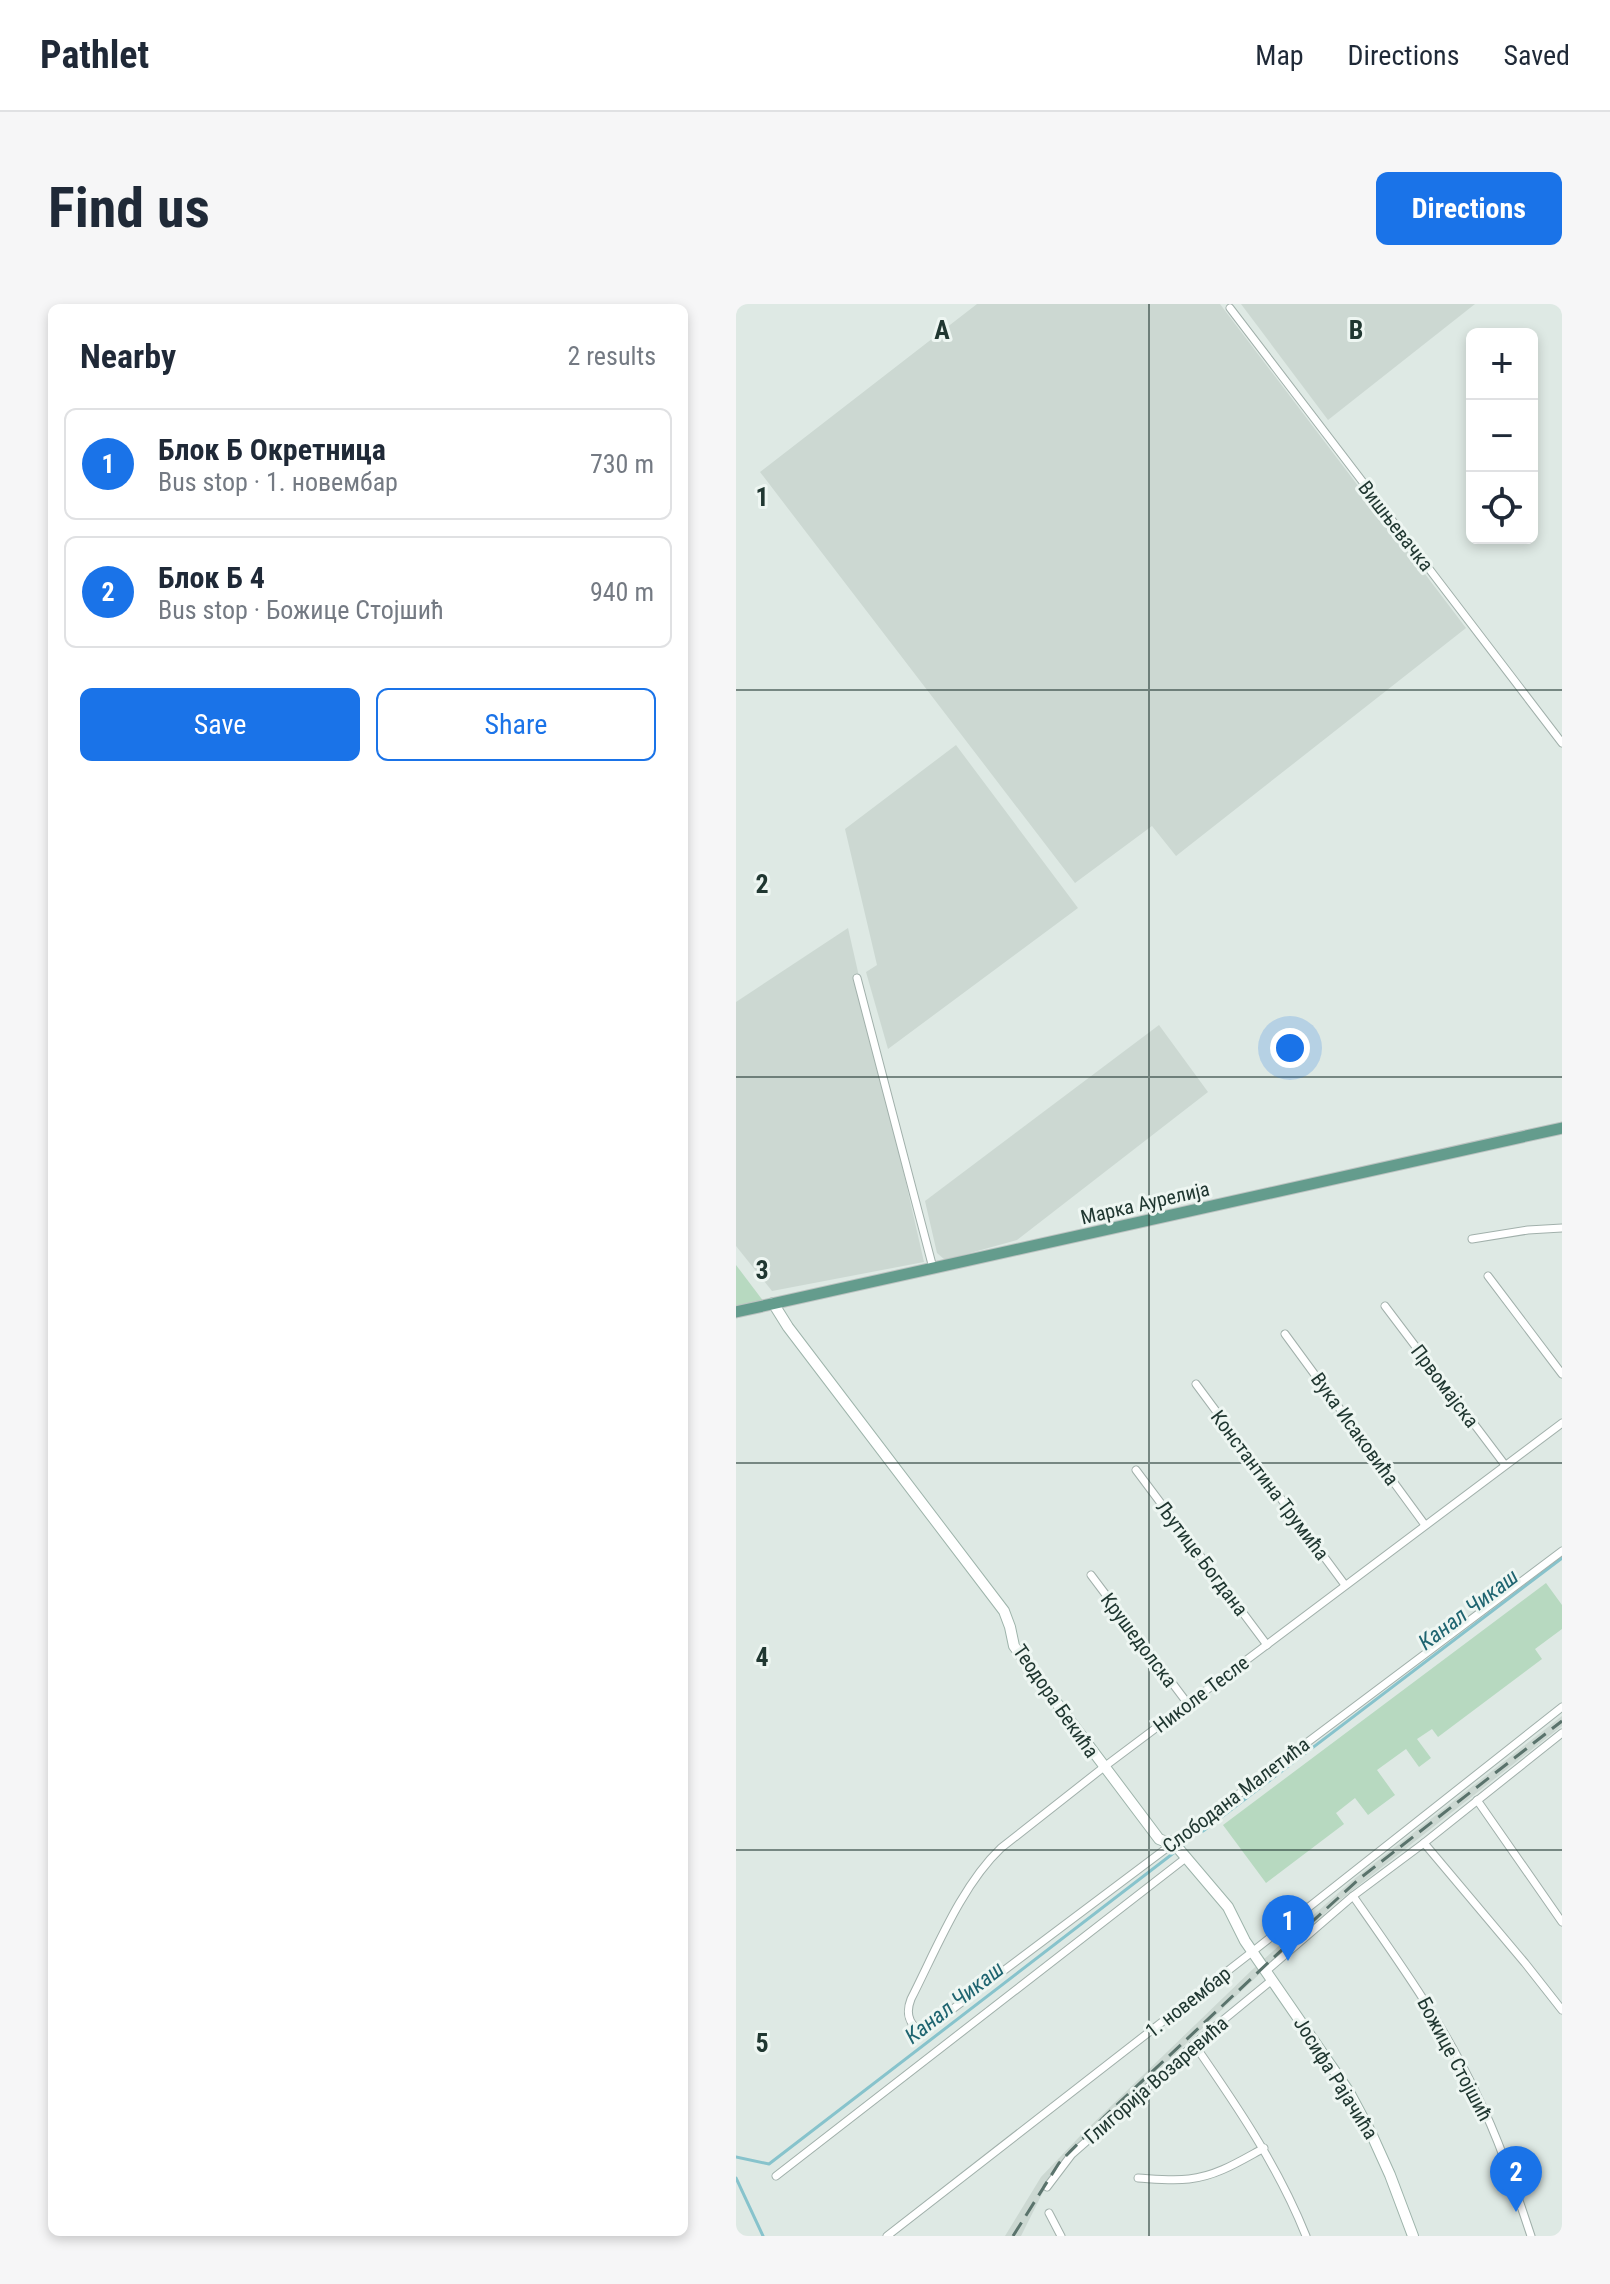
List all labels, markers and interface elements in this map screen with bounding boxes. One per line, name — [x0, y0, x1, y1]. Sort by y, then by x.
text: Pathlet — [40, 33, 149, 77]
text: Map — [1255, 39, 1304, 72]
text: Directions — [1348, 39, 1459, 72]
text: Saved — [1503, 39, 1570, 72]
button: Directions — [1376, 172, 1562, 245]
text: Find us — [48, 175, 210, 241]
text: A — [934, 315, 950, 345]
text: B — [1349, 315, 1363, 345]
map controls — [1466, 328, 1538, 544]
button: + — [1466, 328, 1538, 400]
text: Nearby — [80, 336, 176, 376]
text: 2 results — [567, 341, 656, 371]
button: − — [1466, 400, 1538, 472]
text: Блок Б Окретница — [158, 432, 386, 467]
text: 1 — [101, 449, 115, 479]
text: 730 m — [590, 449, 654, 479]
text: Bus stop · 1. новембар — [158, 467, 398, 497]
button: locate — [1466, 472, 1538, 544]
street label: Вишњевачка — [1353, 476, 1439, 576]
text: 1 — [755, 482, 769, 512]
text: Блок Б 4 — [158, 560, 265, 595]
text: 2 — [101, 577, 115, 607]
text: 940 m — [590, 577, 654, 607]
text: Bus stop · Божице Стојшић — [158, 595, 444, 625]
button: Save — [80, 688, 360, 761]
button: Share — [376, 688, 656, 761]
text: 2 — [755, 869, 769, 899]
your location — [1270, 1028, 1310, 1068]
street label: Марка Аурелија — [1078, 1177, 1212, 1229]
text: 3 — [755, 1255, 769, 1285]
street label: Првомајска — [1406, 1340, 1484, 1432]
street label: Вука Исаковића — [1306, 1368, 1404, 1490]
street label: Константина Трумића — [1206, 1405, 1334, 1565]
street label: Љутице Богдана — [1151, 1496, 1253, 1620]
water label: Канал Чикаш — [1414, 1564, 1523, 1655]
street label: Крушедолска — [1096, 1588, 1182, 1692]
street label: Теодора Бекића — [1008, 1640, 1104, 1762]
text: 4 — [755, 1642, 769, 1672]
street label: Николе Тесле — [1149, 1650, 1253, 1738]
street label: Слободана Малетића — [1158, 1732, 1314, 1858]
pin: 1 — [1262, 1895, 1314, 1961]
water label: Канал Чикаш — [900, 1956, 1009, 2049]
street label: 1. новембар — [1141, 1961, 1235, 2043]
street label: Божице Стојшић — [1412, 1993, 1498, 2125]
street label: Глигорија Возаревића — [1079, 2011, 1233, 2149]
street label: Јосифа Рајачића — [1289, 2012, 1383, 2144]
text: 5 — [755, 2028, 769, 2058]
pin: 2 — [1490, 2146, 1542, 2212]

